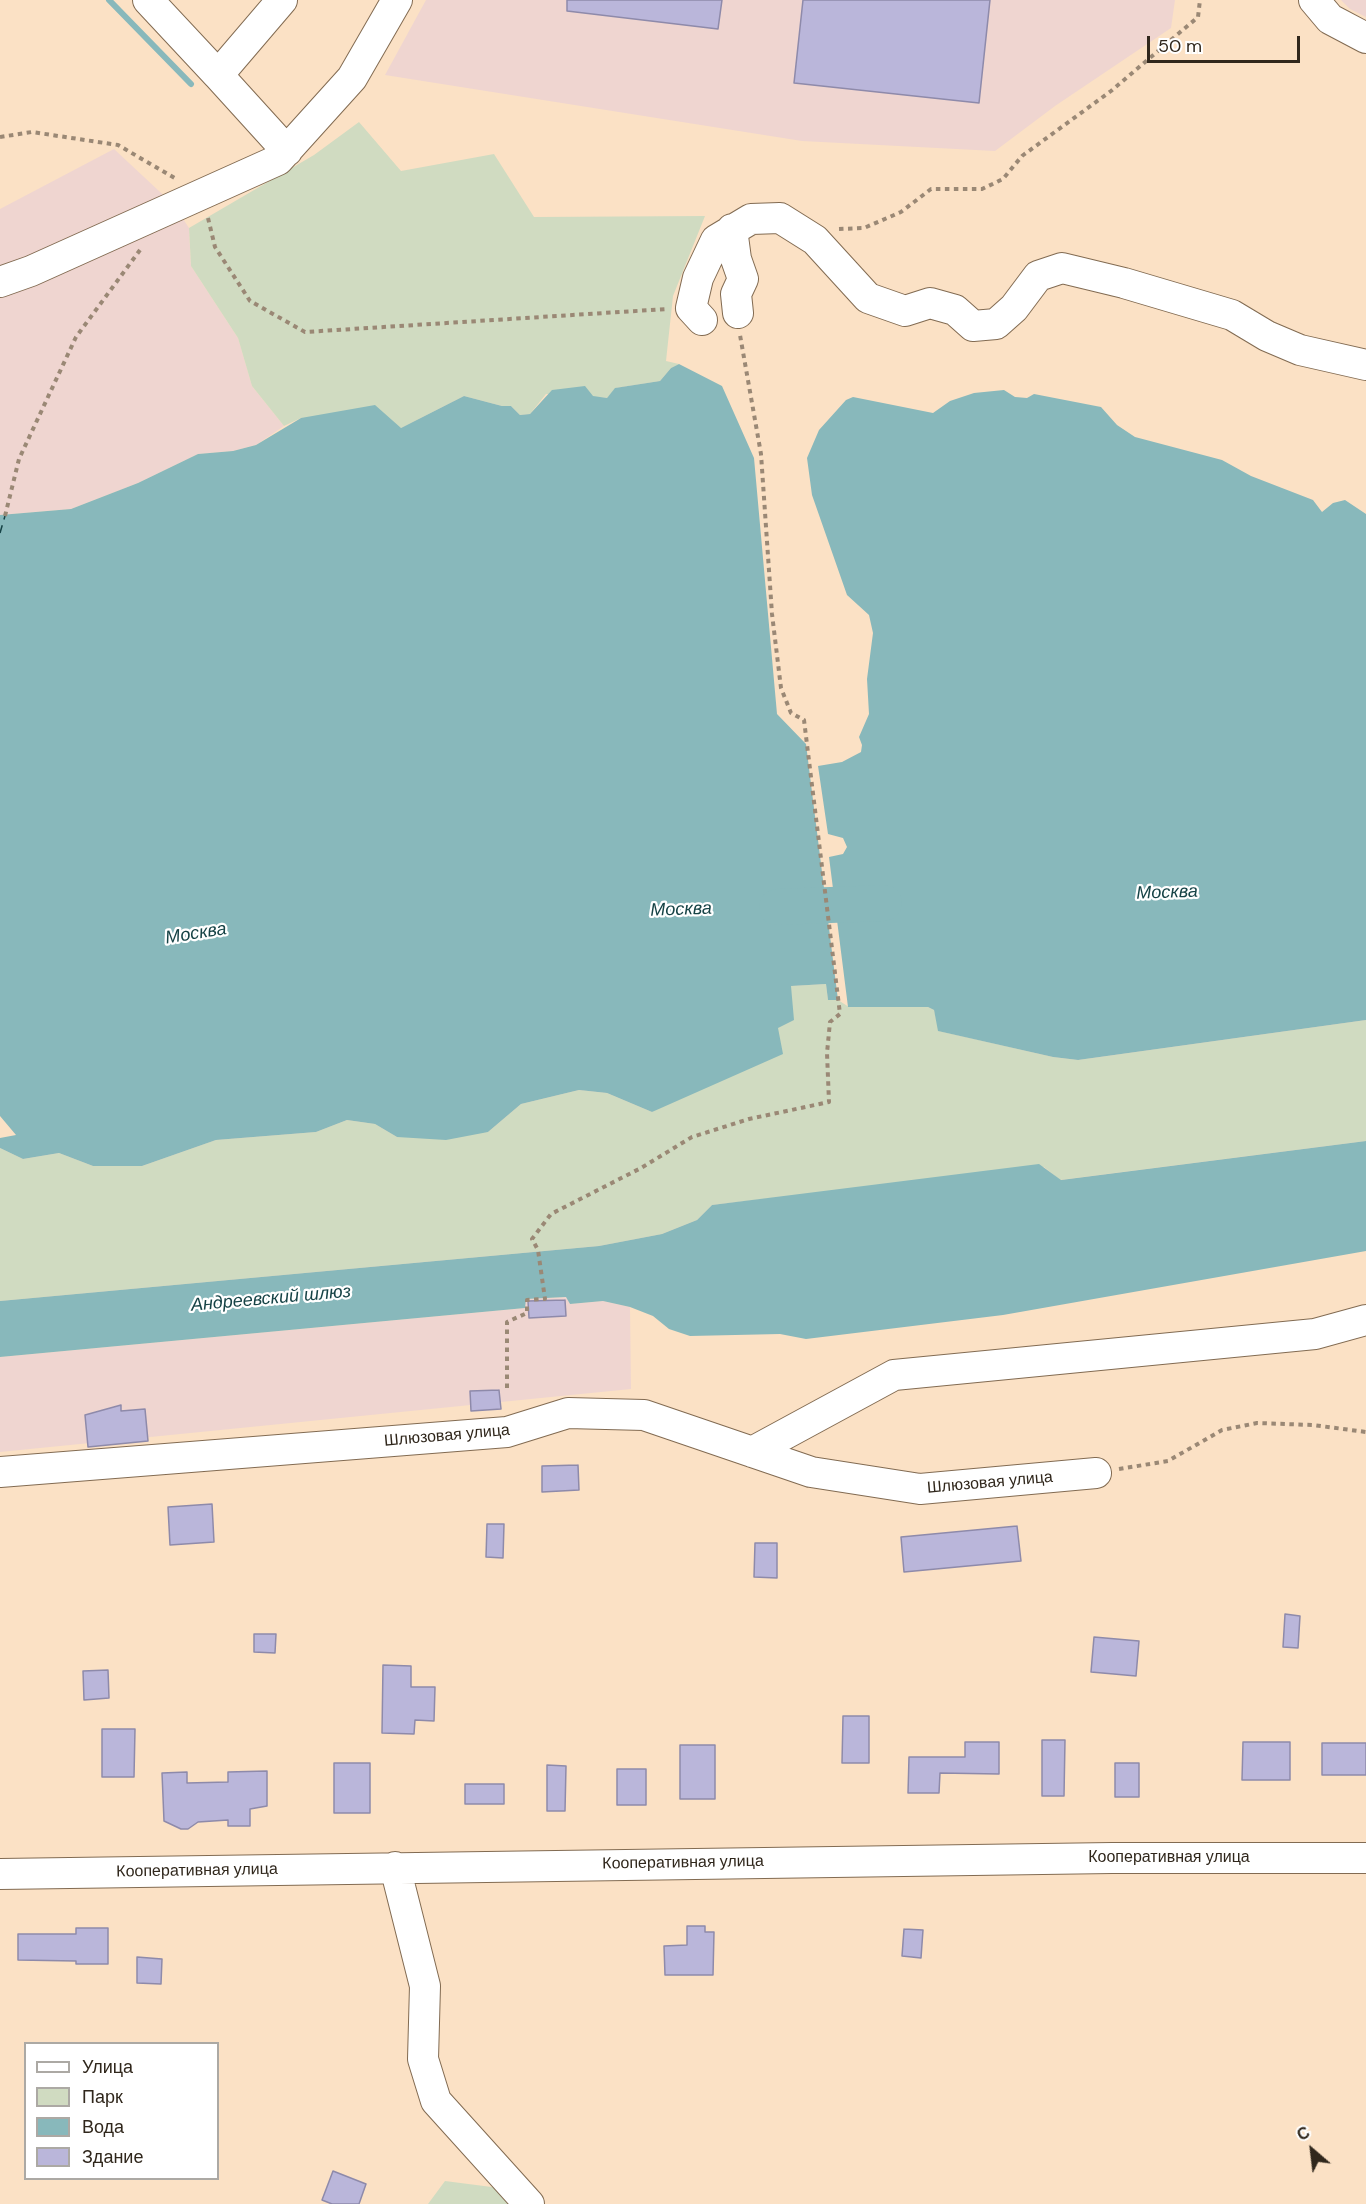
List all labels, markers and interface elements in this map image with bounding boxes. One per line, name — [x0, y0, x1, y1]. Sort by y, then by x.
scale bar — [1150, 24, 1303, 62]
text: 50 m — [1158, 34, 1202, 58]
water label: Москва — [1136, 881, 1198, 905]
water label: Москва — [650, 898, 712, 922]
water label: Москва — [164, 919, 228, 949]
water label: Андреевский шлюз — [190, 1281, 352, 1317]
street label: Шлюзовая улица — [383, 1421, 511, 1451]
street label: Шлюзовая улица — [926, 1468, 1054, 1498]
street label: Кооперативная улица — [1088, 1848, 1250, 1868]
street label: Кооперативная улица — [602, 1852, 764, 1874]
street label: Кооперативная улица — [116, 1860, 278, 1882]
legend — [24, 2042, 219, 2180]
text: Улица — [82, 2055, 133, 2079]
text: Парк — [82, 2085, 123, 2109]
text: Вода — [82, 2115, 124, 2139]
north arrow — [1282, 2120, 1342, 2180]
text: С — [1293, 2122, 1313, 2146]
text: Здание — [82, 2145, 143, 2169]

